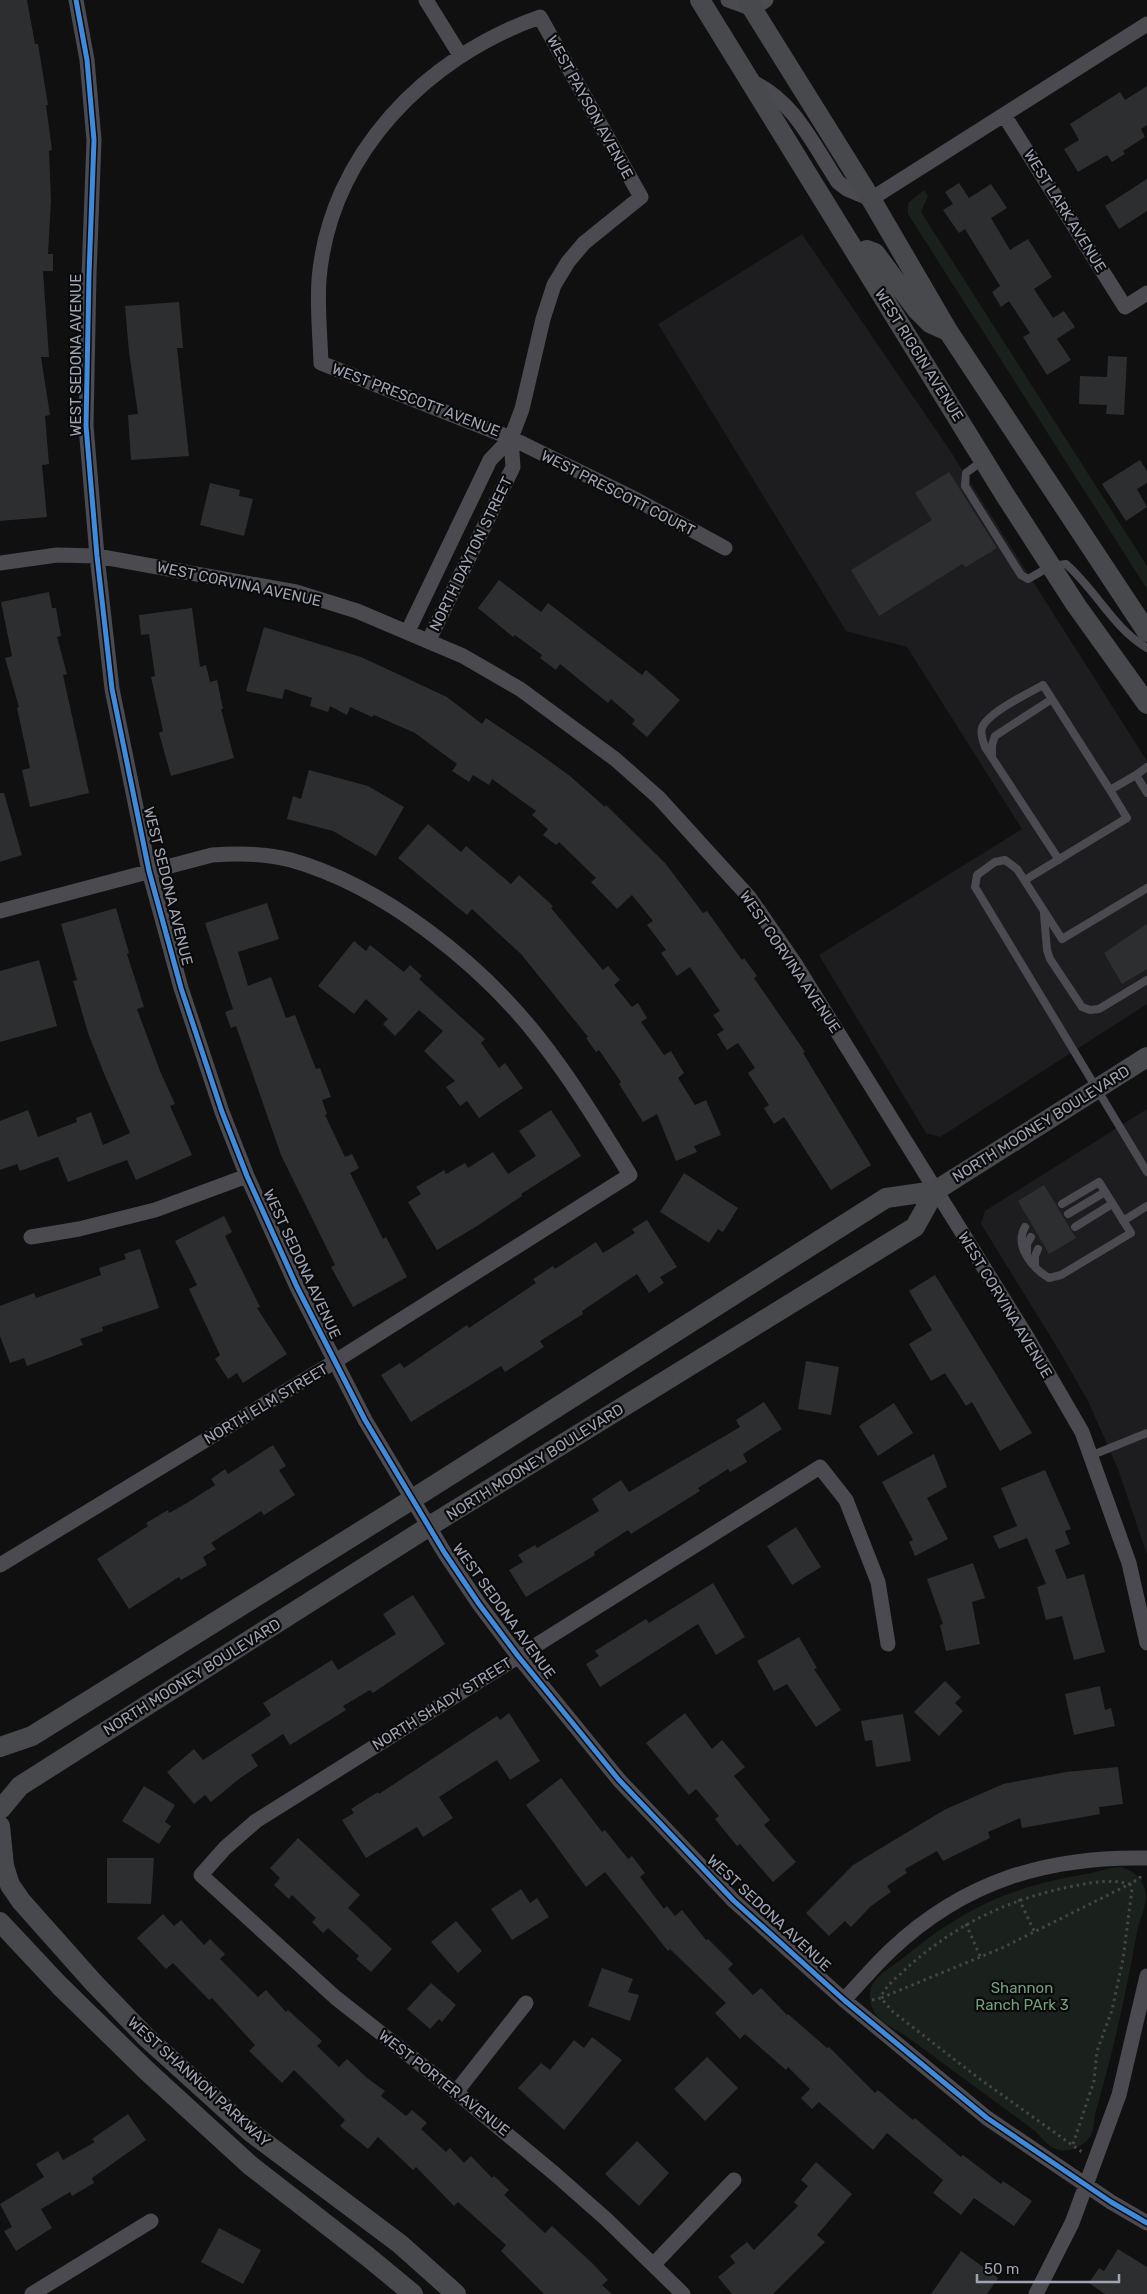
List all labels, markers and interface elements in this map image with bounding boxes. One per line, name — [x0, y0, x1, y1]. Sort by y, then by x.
street label: WEST PAYSON AVENUE — [543, 32, 637, 182]
street label: WEST LARK AVENUE — [1020, 146, 1110, 276]
street label: WEST SEDONA AVENUE — [67, 274, 85, 436]
street label: WEST RIGGIN AVENUE — [871, 285, 967, 425]
street label: WEST PRESCOTT AVENUE — [329, 360, 503, 440]
street label: WEST PRESCOTT COURT — [538, 446, 698, 540]
street label: NORTH DAYTON STREET — [426, 474, 516, 634]
street label: WEST CORVINA AVENUE — [155, 558, 323, 610]
street label: WEST SEDONA AVENUE — [140, 805, 196, 967]
street label: WEST CORVINA AVENUE — [736, 888, 844, 1036]
street label: NORTH MOONEY BOULEVARD — [949, 1062, 1133, 1186]
street label: WEST SEDONA AVENUE — [259, 1186, 345, 1342]
street label: WEST CORVINA AVENUE — [954, 1229, 1056, 1381]
street label: NORTH ELM STREET — [201, 1360, 331, 1448]
street label: NORTH MOONEY BOULEVARD — [443, 1400, 627, 1524]
street label: WEST SEDONA AVENUE — [449, 1540, 559, 1682]
street label: NORTH MOONEY BOULEVARD — [100, 1615, 284, 1739]
street label: NORTH SHADY STREET — [369, 1654, 515, 1754]
street label: WEST SEDONA AVENUE — [703, 1851, 835, 1975]
park label: Shannon Ranch PArk 3 — [975, 1979, 1069, 2014]
street label: WEST SHANNON PARKWAY — [124, 2013, 274, 2151]
street label: WEST PORTER AVENUE — [375, 2026, 513, 2140]
scale bar — [977, 2252, 1120, 2284]
text: 50 m — [984, 2260, 1019, 2278]

